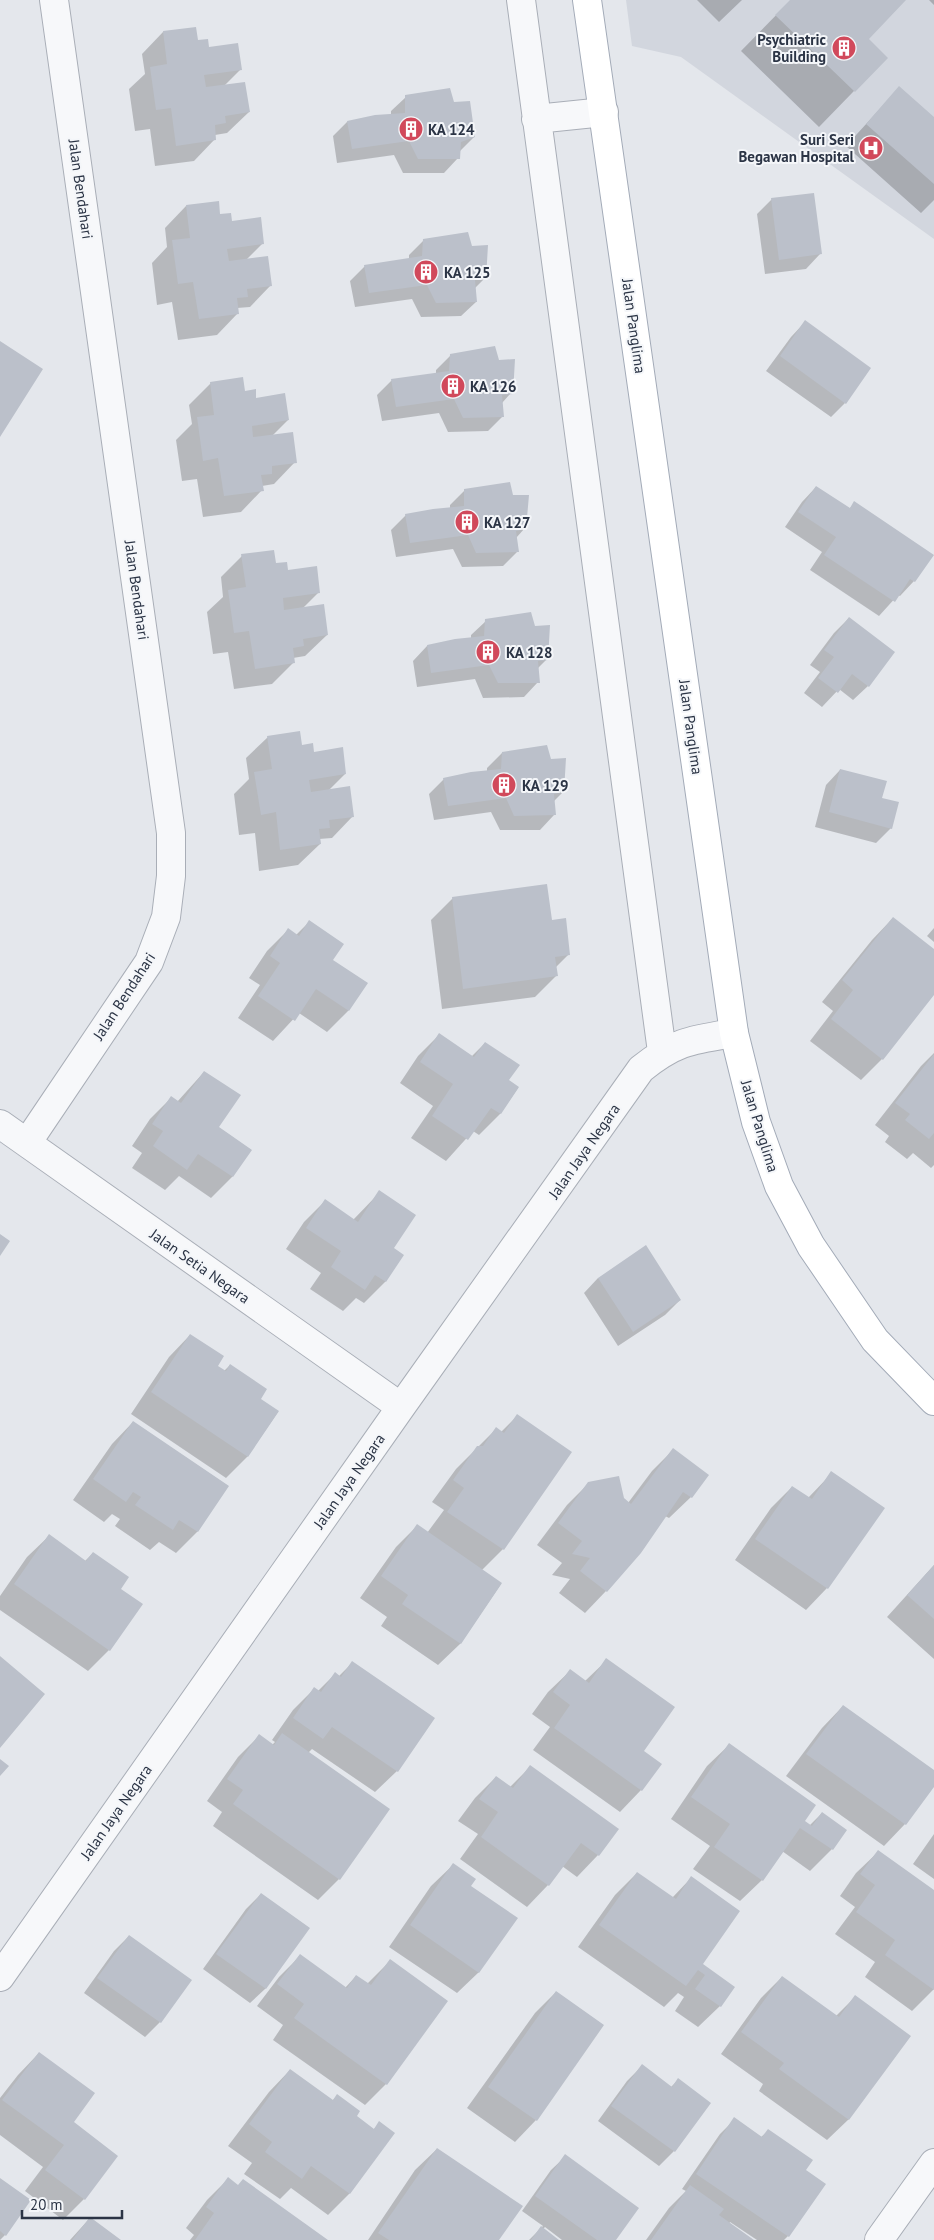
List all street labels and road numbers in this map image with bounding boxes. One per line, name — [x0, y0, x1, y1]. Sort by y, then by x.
street label: Jalan Bendahari — [64, 137, 97, 240]
street label: Jalan Panglima — [618, 276, 650, 375]
street label: Jalan Bendahari — [120, 538, 153, 641]
street label: Jalan Panglima — [675, 677, 707, 776]
street label: Jalan Bendahari — [88, 949, 159, 1044]
street label: Jalan Panglima — [737, 1077, 783, 1174]
street label: Jalan Jaya Negara — [544, 1100, 624, 1203]
street label: Jalan Setia Negara — [146, 1224, 254, 1307]
street label: Jalan Jaya Negara — [309, 1430, 389, 1533]
street label: Jalan Jaya Negara — [76, 1761, 156, 1864]

